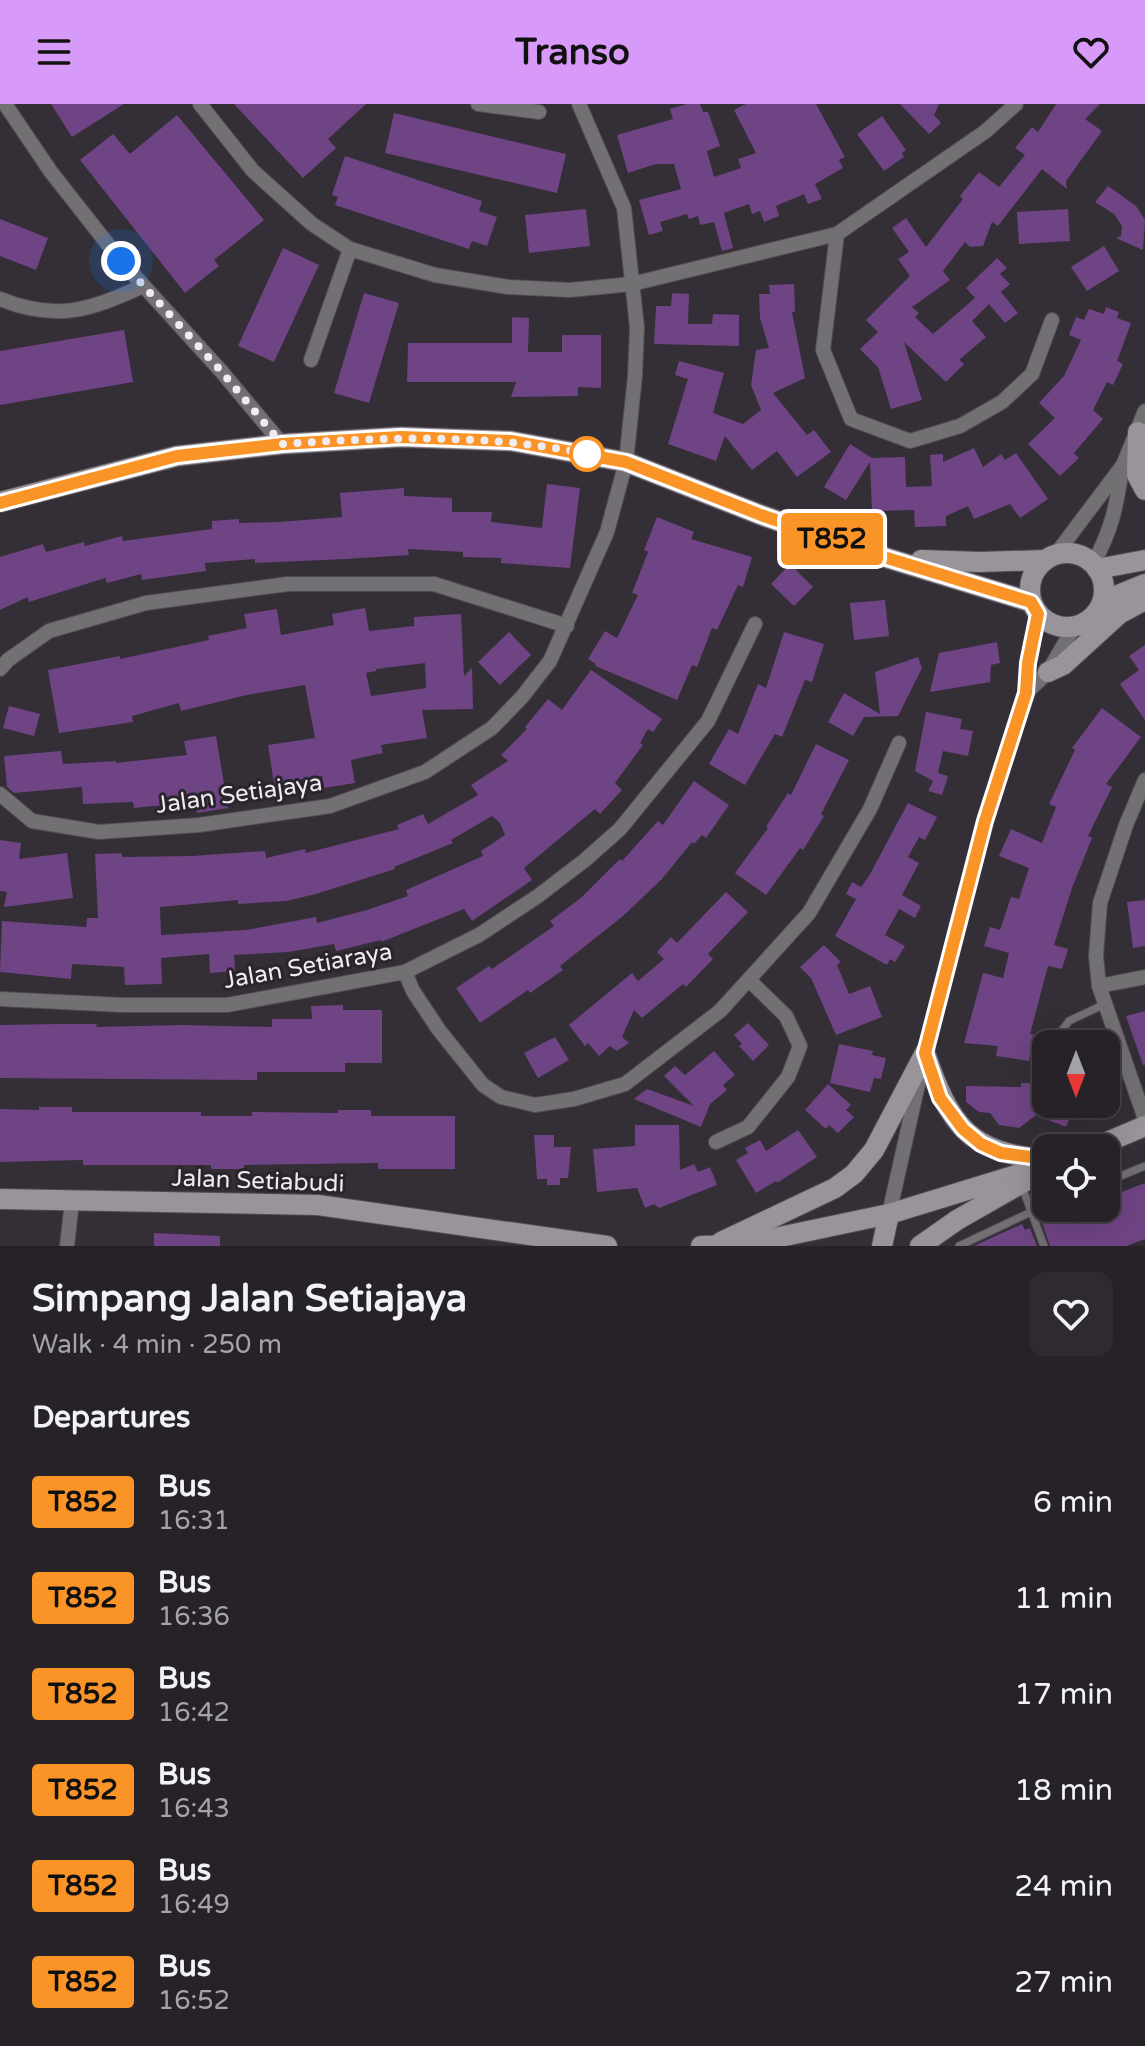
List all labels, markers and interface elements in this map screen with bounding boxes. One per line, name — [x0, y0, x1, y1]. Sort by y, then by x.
icon: menu — [32, 30, 76, 74]
icon: heart — [1069, 30, 1113, 74]
text: Transo — [515, 31, 630, 74]
your location — [101, 241, 141, 281]
unlabelled marker — [570, 437, 604, 471]
line badge: T852 — [776, 513, 888, 565]
text: T852 — [797, 522, 867, 556]
street label: Jalan Setiajaya — [154, 768, 324, 820]
street label: Jalan Setiaraya — [221, 937, 395, 995]
north arrow — [1032, 1030, 1120, 1118]
map controls — [1032, 1030, 1120, 1222]
button: locate — [1032, 1134, 1120, 1222]
street label: Jalan Setiabudi — [171, 1163, 345, 1199]
button: heart — [1029, 1272, 1113, 1356]
text: Simpang Jalan Setiajaya — [32, 1276, 467, 1322]
text: Walk · 4 min · 250 m — [32, 1329, 282, 1360]
text: Departures — [32, 1399, 190, 1436]
text: Bus — [158, 1468, 211, 1505]
text: 6 min — [1033, 1484, 1113, 1521]
text: T852 — [48, 1485, 118, 1519]
text: 16:31 — [158, 1505, 230, 1536]
text: Bus — [158, 1564, 211, 1601]
text: 11 min — [1014, 1580, 1113, 1617]
text: T852 — [48, 1581, 118, 1615]
text: 16:36 — [158, 1601, 230, 1632]
text: Bus — [158, 1660, 211, 1697]
text: 17 min — [1014, 1676, 1113, 1713]
text: T852 — [48, 1677, 118, 1711]
text: 16:42 — [158, 1697, 230, 1728]
text: Bus — [158, 1756, 211, 1793]
text: 18 min — [1014, 1772, 1113, 1809]
text: T852 — [48, 1773, 118, 1807]
text: 16:43 — [158, 1793, 230, 1824]
text: Bus — [158, 1852, 211, 1889]
text: 24 min — [1014, 1868, 1113, 1905]
text: T852 — [48, 1869, 118, 1903]
text: 16:49 — [158, 1889, 230, 1920]
text: Bus — [158, 1948, 211, 1985]
text: 27 min — [1014, 1964, 1113, 2001]
text: T852 — [48, 1965, 118, 1999]
text: 16:52 — [158, 1985, 230, 2016]

